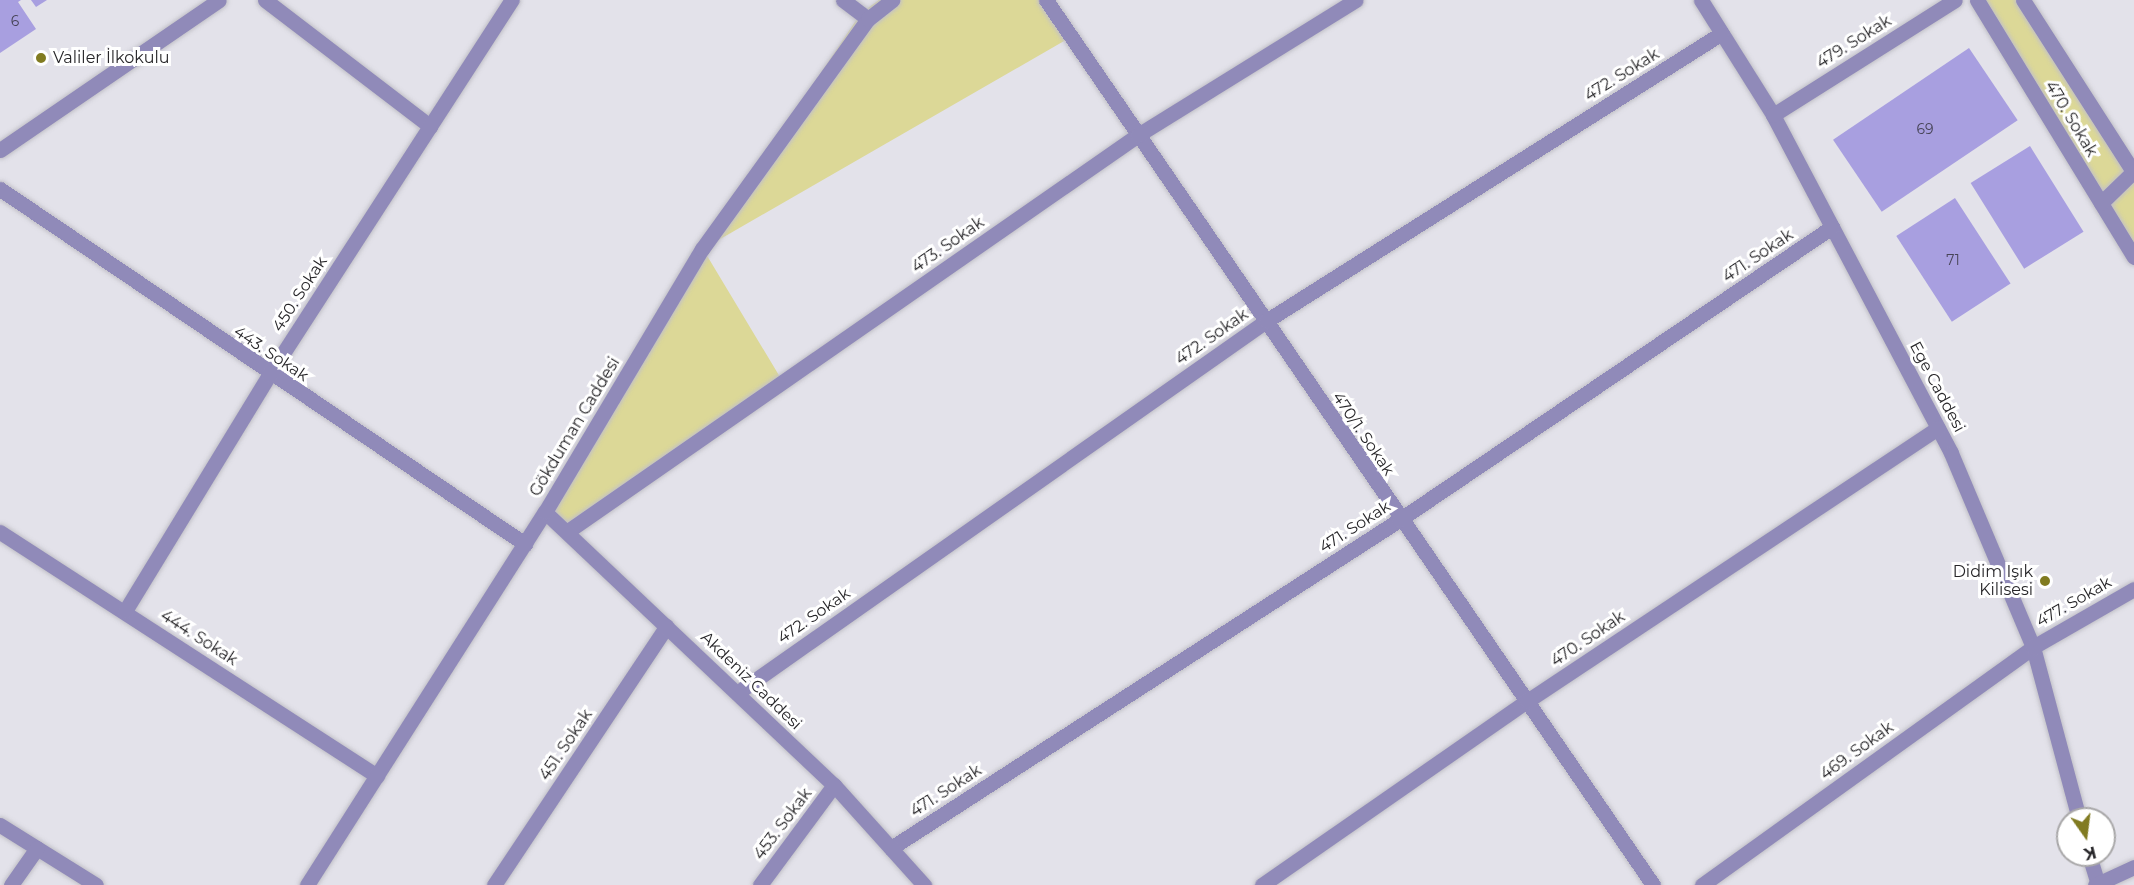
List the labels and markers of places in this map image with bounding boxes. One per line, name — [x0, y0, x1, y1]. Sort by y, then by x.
place label: Valiler İlkokulu — [53, 48, 170, 68]
marker: Valiler İlkokulu — [34, 51, 48, 65]
place label: Didim Işık Kilisesi — [1953, 562, 2033, 600]
marker: Didim Işık Kilisesi — [2038, 574, 2052, 588]

